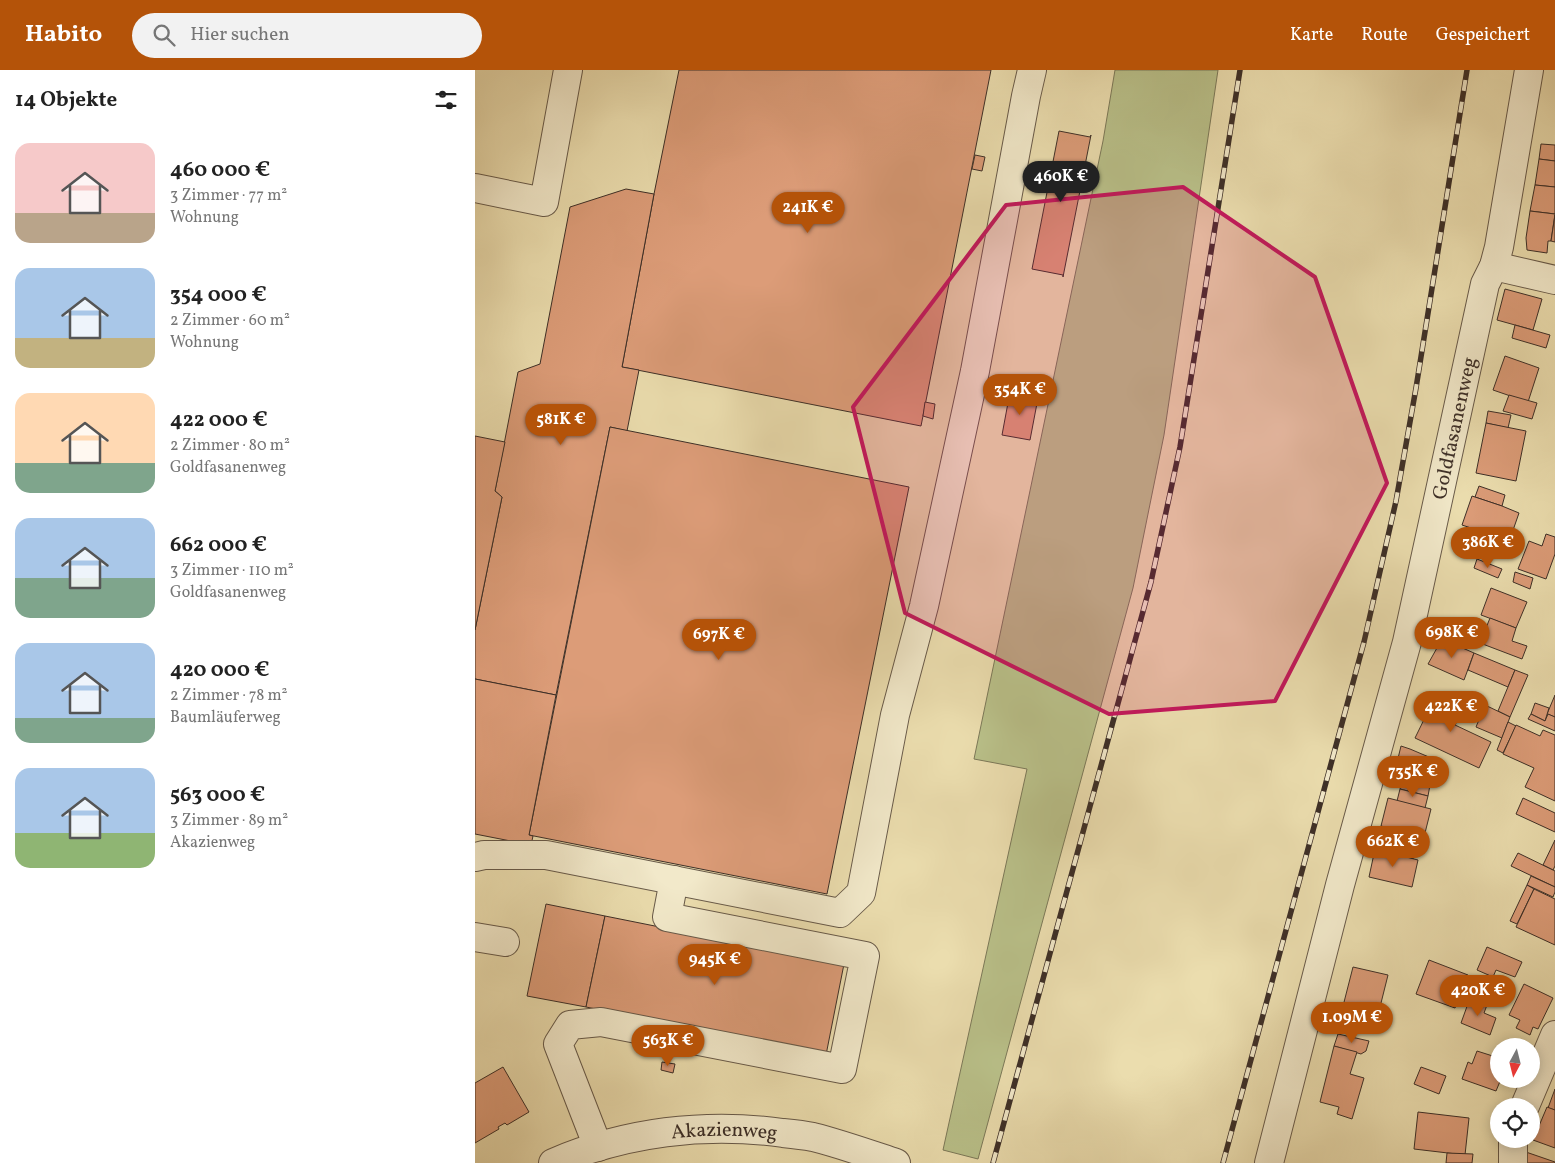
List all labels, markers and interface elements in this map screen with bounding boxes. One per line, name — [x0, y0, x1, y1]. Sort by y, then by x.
search box — [132, 13, 482, 58]
text: Habito — [25, 18, 102, 52]
icon: search — [150, 21, 178, 49]
text: Hier suchen — [190, 22, 290, 48]
text: Karte — [1290, 23, 1333, 48]
text: Route — [1361, 23, 1408, 48]
text: Gespeichert — [1436, 23, 1530, 48]
text: 14 Objekte — [15, 86, 117, 115]
icon: filters — [432, 86, 460, 114]
text: 460 000 € — [170, 156, 270, 185]
pin: 460K € — [1020, 160, 1102, 203]
icon: home — [55, 163, 115, 223]
text: 460K € — [1034, 166, 1088, 188]
text: 3 Zimmer · 77 m² — [170, 185, 287, 207]
pin: 241K € — [767, 191, 849, 234]
text: 241K € — [783, 197, 833, 219]
text: Wohnung — [170, 207, 239, 229]
text: 354 000 € — [170, 281, 267, 310]
icon: home — [55, 288, 115, 348]
text: 2 Zimmer · 60 m² — [170, 310, 290, 332]
text: Wohnung — [170, 332, 239, 354]
street label: Goldfasanenweg — [1426, 354, 1485, 502]
pin: 354K € — [979, 374, 1061, 416]
text: 354K € — [994, 379, 1046, 401]
pin: 581K € — [520, 404, 602, 446]
text: 422 000 € — [170, 406, 268, 435]
text: 581K € — [536, 409, 586, 431]
icon: home — [55, 413, 115, 473]
text: 2 Zimmer · 80 m² — [170, 435, 290, 457]
text: Goldfasanenweg — [170, 457, 286, 479]
pin: 386K € — [1447, 526, 1529, 569]
text: 662 000 € — [170, 531, 267, 560]
text: 386K € — [1462, 532, 1514, 554]
icon: home — [55, 538, 115, 598]
text: 3 Zimmer · 110 m² — [170, 560, 294, 582]
text: Goldfasanenweg — [170, 582, 286, 604]
pin: 698K € — [1411, 616, 1493, 659]
pin: 697K € — [678, 618, 760, 661]
text: 698K € — [1426, 622, 1478, 644]
text: 697K € — [693, 624, 745, 646]
text: 420 000 € — [170, 656, 270, 685]
icon: home — [55, 663, 115, 723]
text: 2 Zimmer · 78 m² — [170, 685, 288, 707]
pin: 422K € — [1410, 690, 1492, 733]
text: 422K € — [1425, 696, 1477, 718]
text: Baumläuferweg — [170, 707, 281, 729]
pin: 735K € — [1372, 756, 1454, 798]
text: 735K € — [1388, 761, 1438, 783]
text: 563 000 € — [170, 781, 265, 810]
icon: home — [55, 788, 115, 848]
text: 3 Zimmer · 89 m² — [170, 810, 288, 832]
pin: 662K € — [1352, 826, 1434, 868]
text: 662K € — [1367, 831, 1419, 853]
text: Akazienweg — [170, 832, 255, 854]
pin: 945K € — [674, 944, 756, 986]
text: 945K € — [689, 949, 741, 971]
pin: 420K € — [1437, 974, 1519, 1017]
text: 420K € — [1451, 980, 1505, 1002]
pin: 1.09M € — [1306, 1002, 1398, 1044]
text: 1.09M € — [1322, 1007, 1382, 1029]
pin: 563K € — [627, 1024, 709, 1067]
text: 563K € — [642, 1030, 694, 1052]
north arrow — [1490, 1038, 1540, 1088]
map controls — [1490, 1038, 1540, 1148]
button: locate — [1490, 1098, 1540, 1148]
street label: Akazienweg — [670, 1117, 779, 1148]

